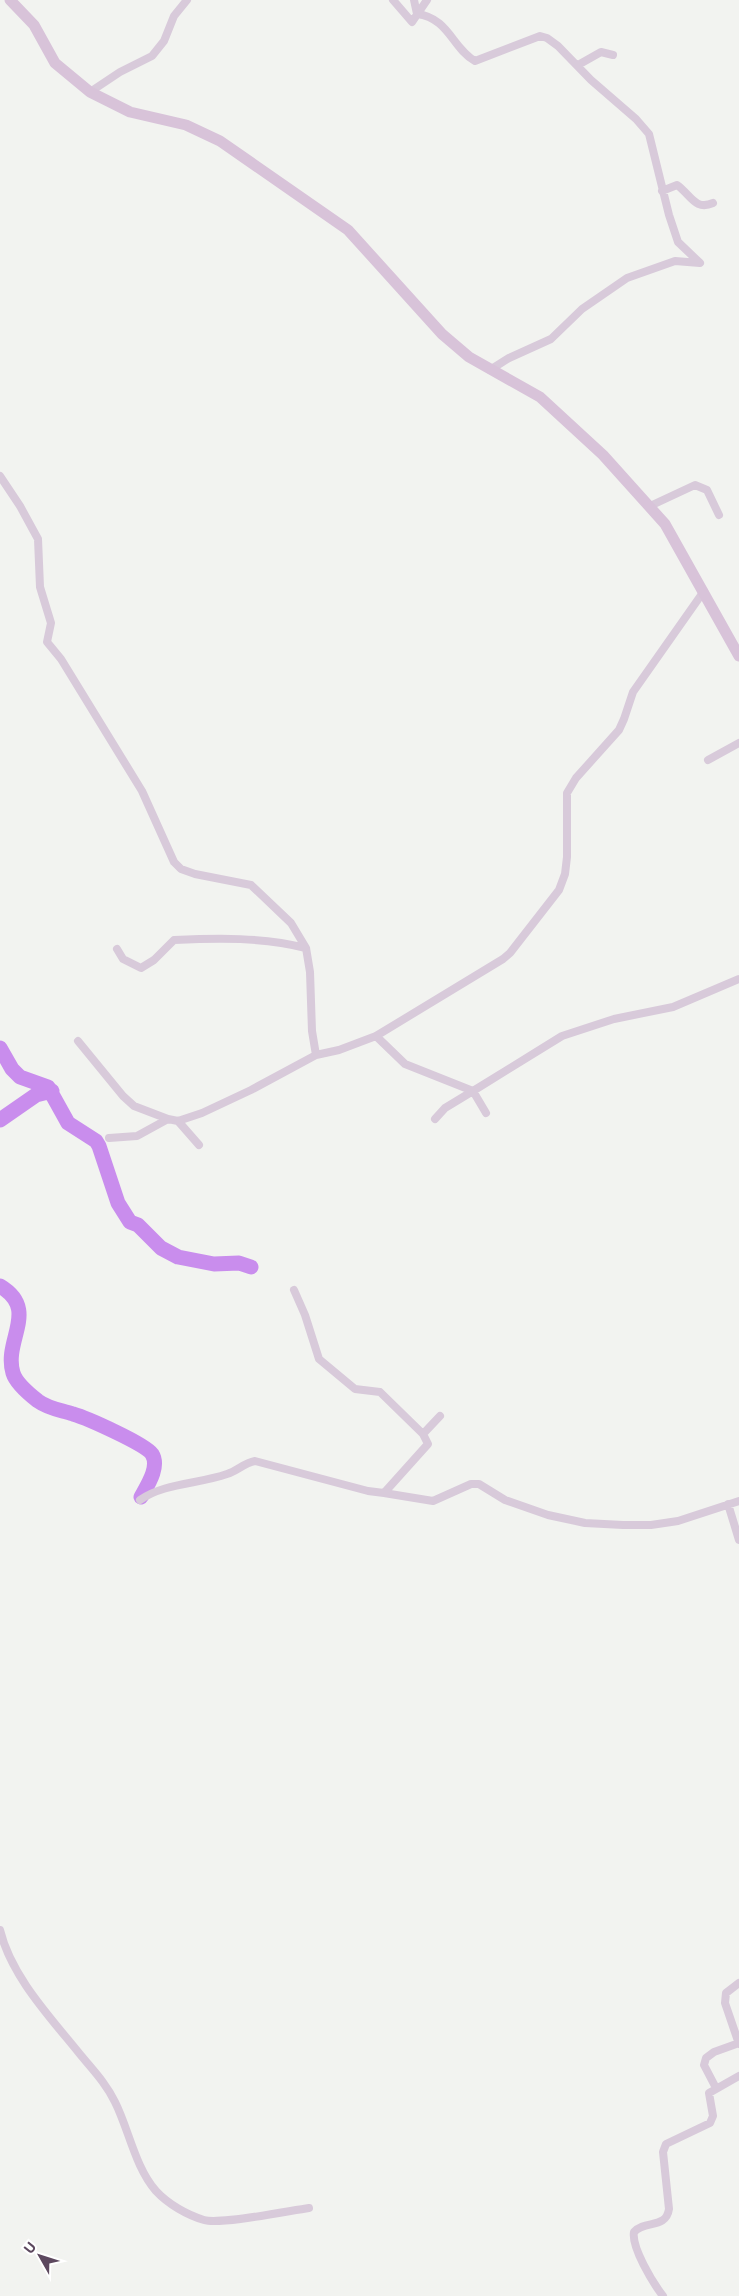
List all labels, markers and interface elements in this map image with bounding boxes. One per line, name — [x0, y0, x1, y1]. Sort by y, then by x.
north arrow — [15, 2231, 65, 2281]
text: U — [19, 2237, 40, 2258]

